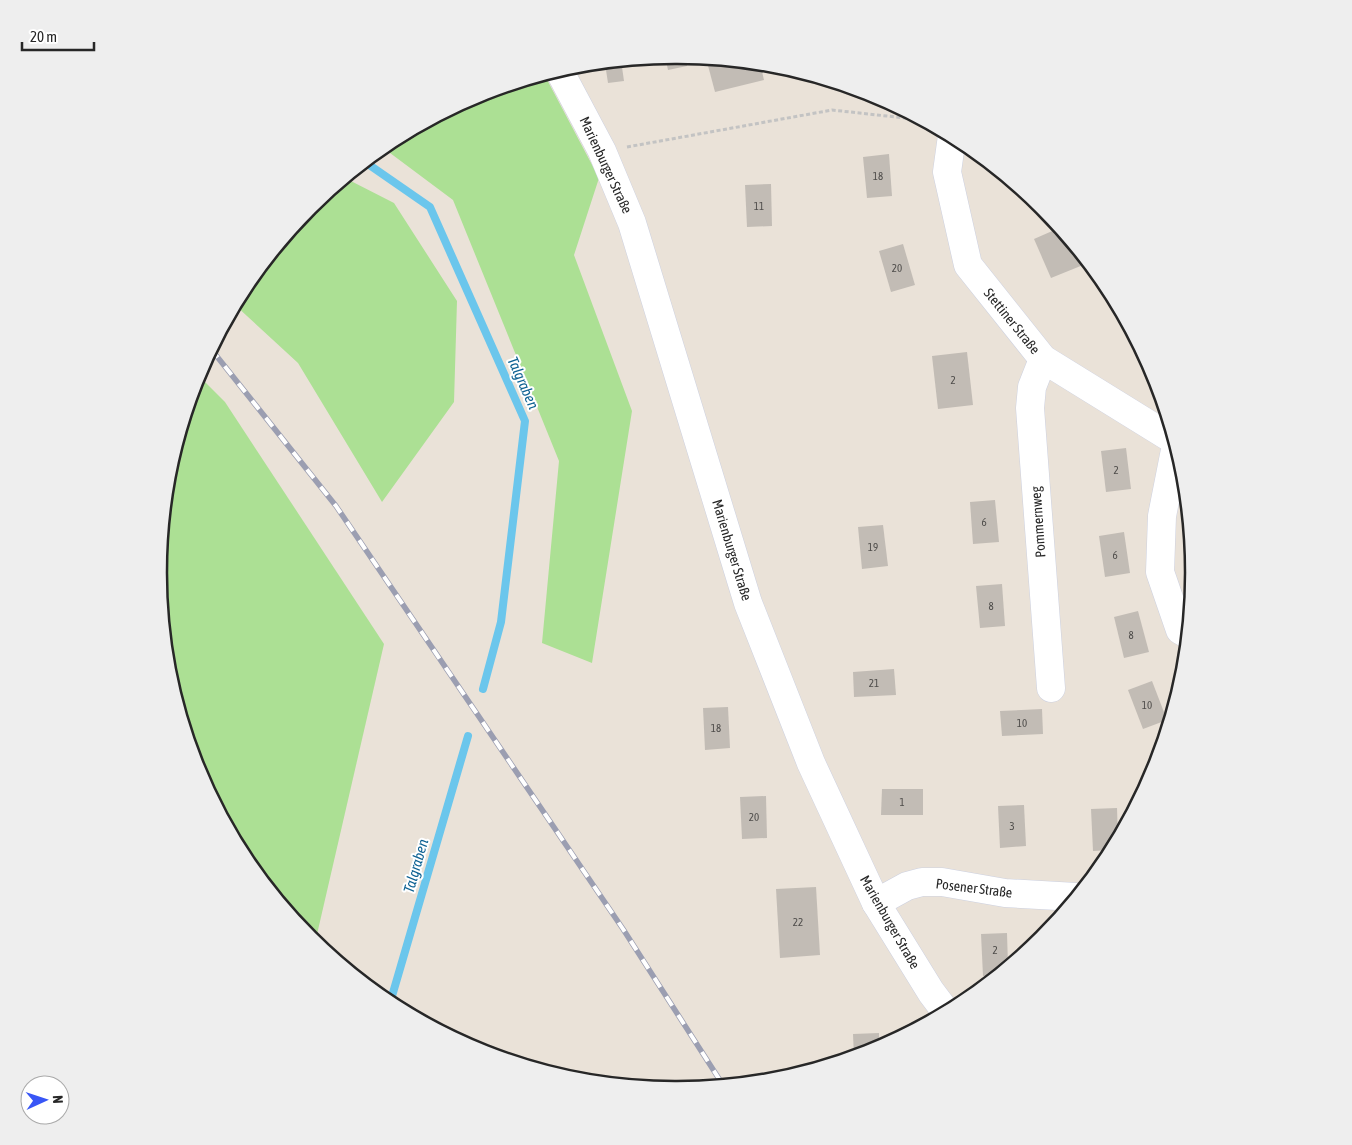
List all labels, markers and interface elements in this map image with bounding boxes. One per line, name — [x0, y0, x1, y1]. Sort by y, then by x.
scale bar — [22, 20, 95, 52]
text: 20 m — [30, 28, 57, 45]
street label: Marienburger Straße — [577, 114, 635, 216]
house number: 18 — [873, 170, 883, 182]
house number: 11 — [754, 200, 764, 212]
house number: 20 — [892, 262, 902, 274]
street label: Stettiner Straße — [981, 285, 1043, 357]
water label: Talgraben — [504, 354, 543, 412]
house number: 2 — [950, 374, 956, 386]
house number: 2 — [1113, 464, 1119, 476]
street label: Pommernweg — [1028, 486, 1048, 558]
street label: Marienburger Straße — [709, 498, 755, 602]
house number: 6 — [981, 516, 987, 528]
house number: 19 — [868, 541, 878, 553]
house number: 6 — [1112, 549, 1118, 561]
house number: 8 — [988, 600, 994, 612]
house number: 8 — [1128, 629, 1134, 641]
house number: 21 — [869, 677, 879, 689]
house number: 10 — [1142, 699, 1152, 711]
house number: 10 — [1017, 717, 1027, 729]
house number: 18 — [711, 722, 721, 734]
house number: 1 — [899, 796, 905, 808]
house number: 20 — [749, 811, 759, 823]
house number: 3 — [1009, 820, 1015, 832]
water label: Talgraben — [400, 837, 431, 895]
street label: Marienburger Straße — [857, 873, 923, 971]
street label: Posener Straße — [935, 875, 1013, 901]
house number: 22 — [793, 916, 803, 928]
house number: 2 — [992, 944, 998, 956]
north arrow — [20, 1075, 70, 1125]
text: N — [50, 1095, 66, 1104]

